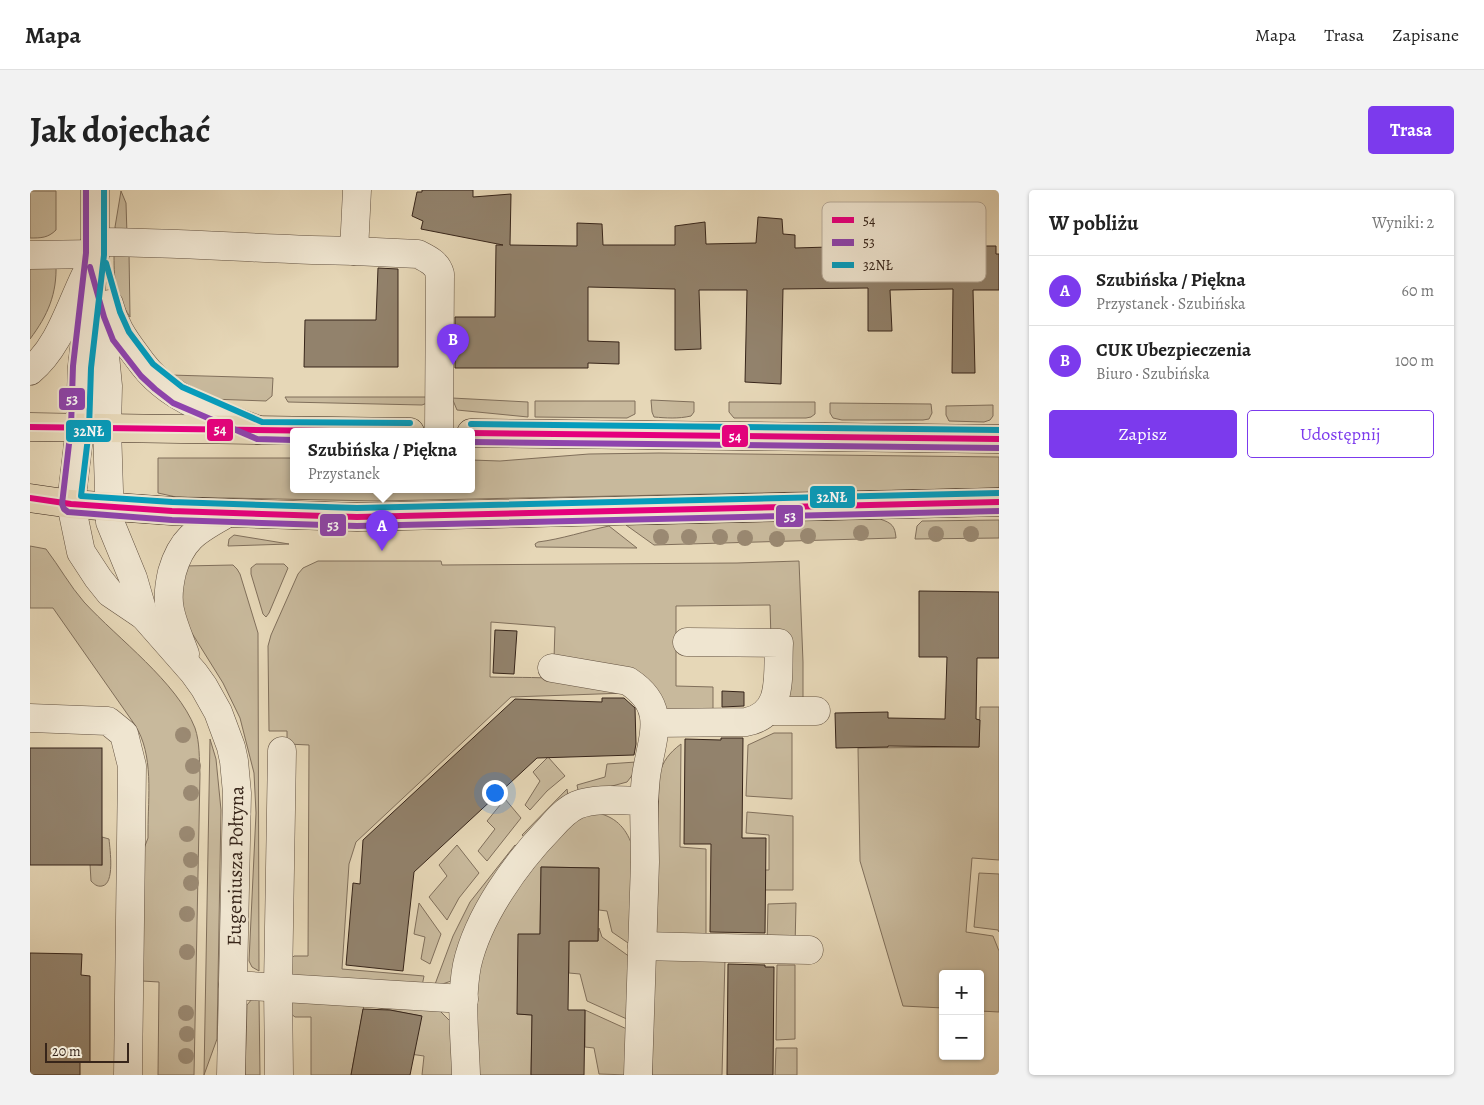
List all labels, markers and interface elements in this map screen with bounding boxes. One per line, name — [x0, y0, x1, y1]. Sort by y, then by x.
text: Mapa — [25, 19, 81, 51]
text: Mapa — [1255, 23, 1296, 47]
text: Trasa — [1324, 23, 1364, 47]
text: Zapisane — [1392, 23, 1459, 47]
text: Jak dojechać — [30, 106, 210, 154]
button: Trasa — [1368, 106, 1454, 154]
legend — [822, 202, 986, 282]
text: W pobliżu — [1049, 209, 1138, 237]
text: 54 — [863, 211, 875, 230]
text: Wyniki: 2 — [1372, 212, 1434, 234]
text: 53 — [863, 233, 875, 252]
text: 32NŁ — [863, 256, 894, 275]
text: Szubińska / Piękna — [1096, 267, 1246, 293]
text: A — [1060, 280, 1070, 302]
text: 60 m — [1402, 280, 1434, 302]
text: Przystanek · Szubińska — [1096, 293, 1246, 315]
pin: B — [437, 324, 469, 365]
text: CUK Ubezpieczenia — [1096, 337, 1251, 363]
text: B — [1060, 350, 1070, 372]
text: 100 m — [1395, 350, 1434, 372]
text: Biuro · Szubińska — [1096, 363, 1210, 385]
line badge: 53 — [58, 387, 86, 411]
text: 53 — [66, 390, 78, 409]
button: Zapisz — [1049, 410, 1237, 458]
button: Udostępnij — [1247, 410, 1434, 458]
line badge: 54 — [206, 418, 234, 442]
line badge: 32NŁ — [65, 419, 112, 443]
text: 54 — [214, 420, 227, 439]
text: 32NŁ — [74, 422, 105, 441]
line badge: 54 — [721, 424, 749, 448]
text: 54 — [729, 427, 742, 446]
popup — [290, 428, 475, 493]
text: Szubińska / Piękna — [308, 437, 457, 463]
text: Przystanek — [308, 463, 380, 485]
line badge: 32NŁ — [809, 485, 856, 509]
text: 32NŁ — [817, 488, 848, 507]
line badge: 53 — [775, 504, 804, 528]
text: 53 — [784, 507, 796, 526]
pin: A — [366, 510, 398, 551]
line badge: 53 — [319, 513, 347, 537]
text: 53 — [327, 516, 339, 535]
your location — [482, 780, 508, 806]
street label: Eugeniusza Połtyna — [221, 785, 250, 946]
map controls — [939, 970, 984, 1060]
button: + — [939, 970, 984, 1015]
button: − — [939, 1015, 984, 1060]
scale bar — [45, 1040, 129, 1063]
text: 20 m — [52, 1042, 81, 1061]

